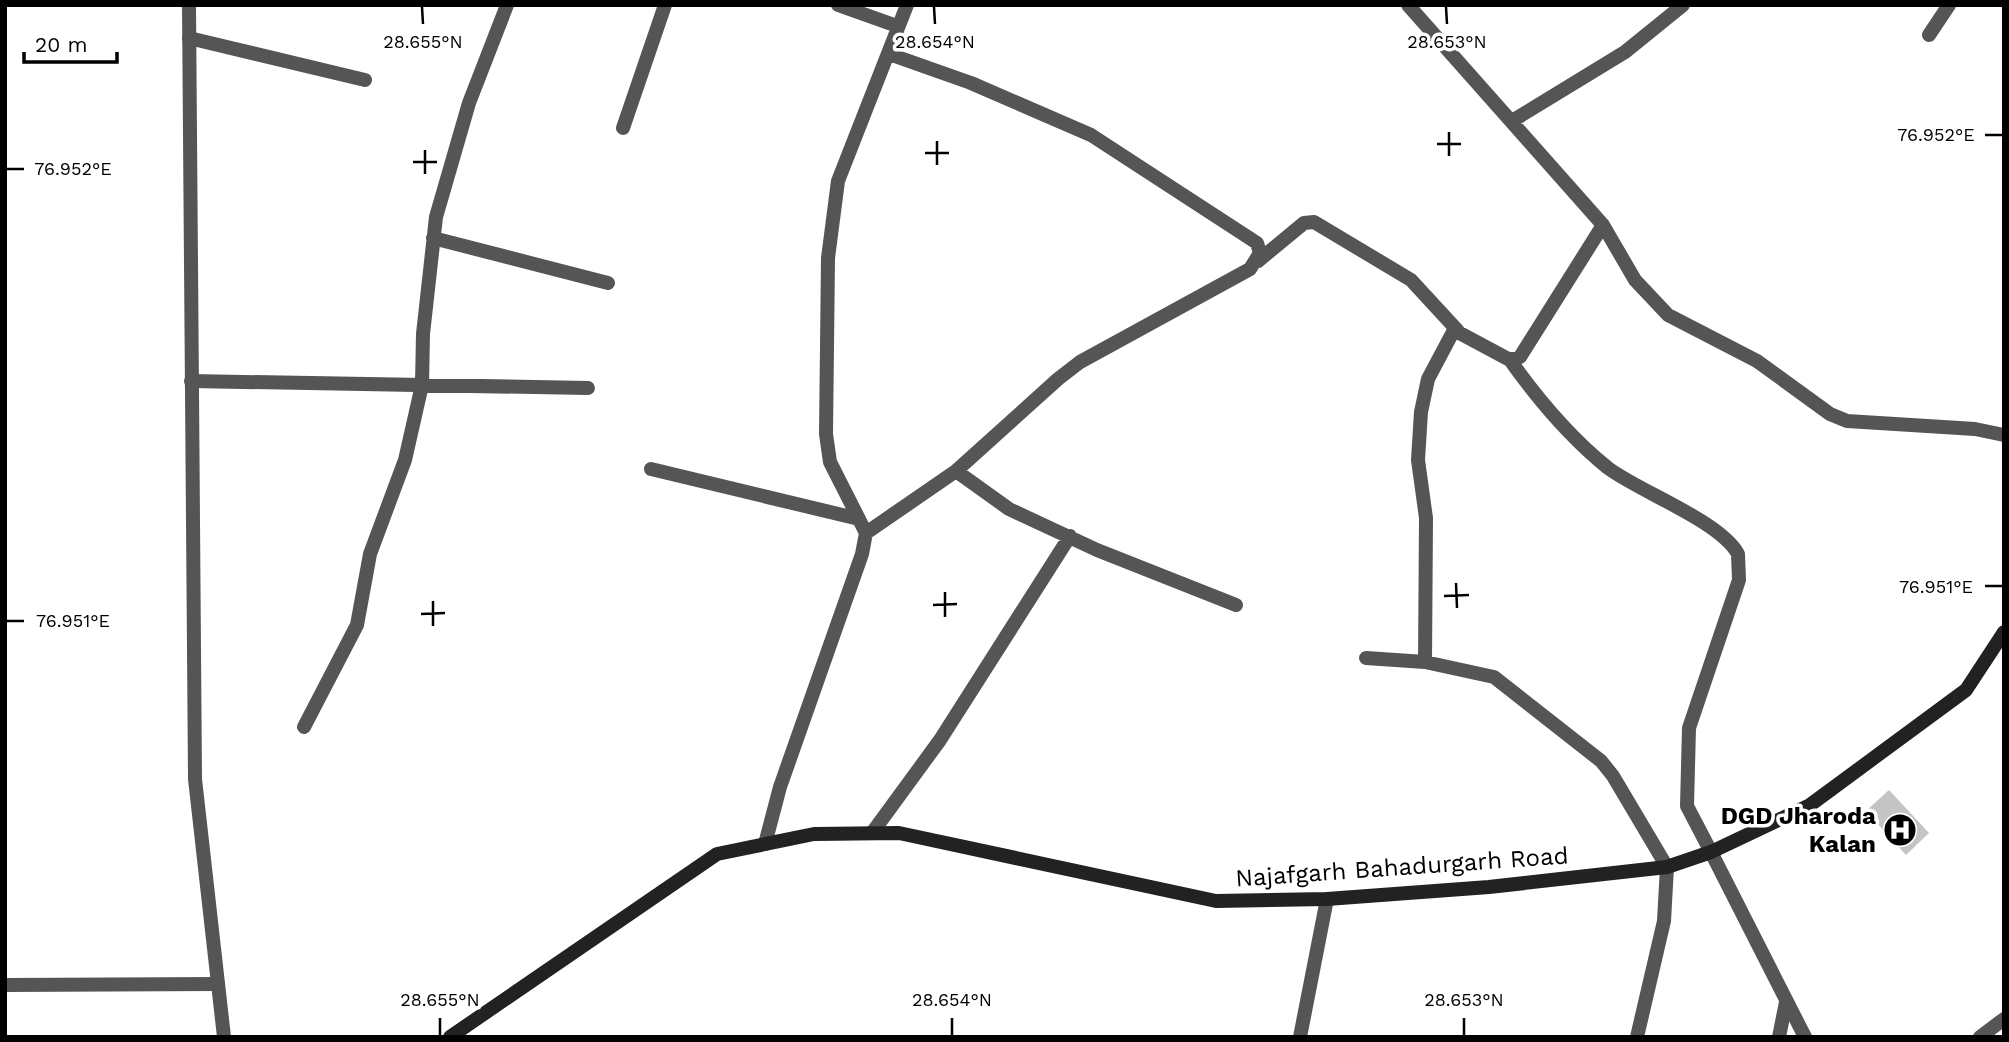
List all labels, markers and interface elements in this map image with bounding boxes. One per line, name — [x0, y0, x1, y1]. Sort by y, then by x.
scale bar — [24, 21, 117, 65]
text: 28.655°N — [383, 31, 463, 52]
text: 28.654°N — [895, 31, 975, 52]
text: 28.653°N — [1407, 31, 1487, 52]
text: 20 m — [35, 32, 87, 57]
text: 76.952°E — [1897, 124, 1975, 145]
text: 76.952°E — [34, 158, 112, 179]
text: 76.951°E — [1899, 576, 1973, 597]
text: 76.951°E — [36, 610, 110, 631]
place label: DGD Jharoda Kalan — [1721, 802, 1876, 858]
hospital icon: DGD Jharoda Kalan — [1881, 811, 1919, 849]
street label: Najafgarh Bahadurgarh Road — [1235, 841, 1569, 893]
text: 28.655°N — [400, 989, 480, 1010]
text: 28.654°N — [912, 989, 992, 1010]
text: 28.653°N — [1424, 989, 1504, 1010]

